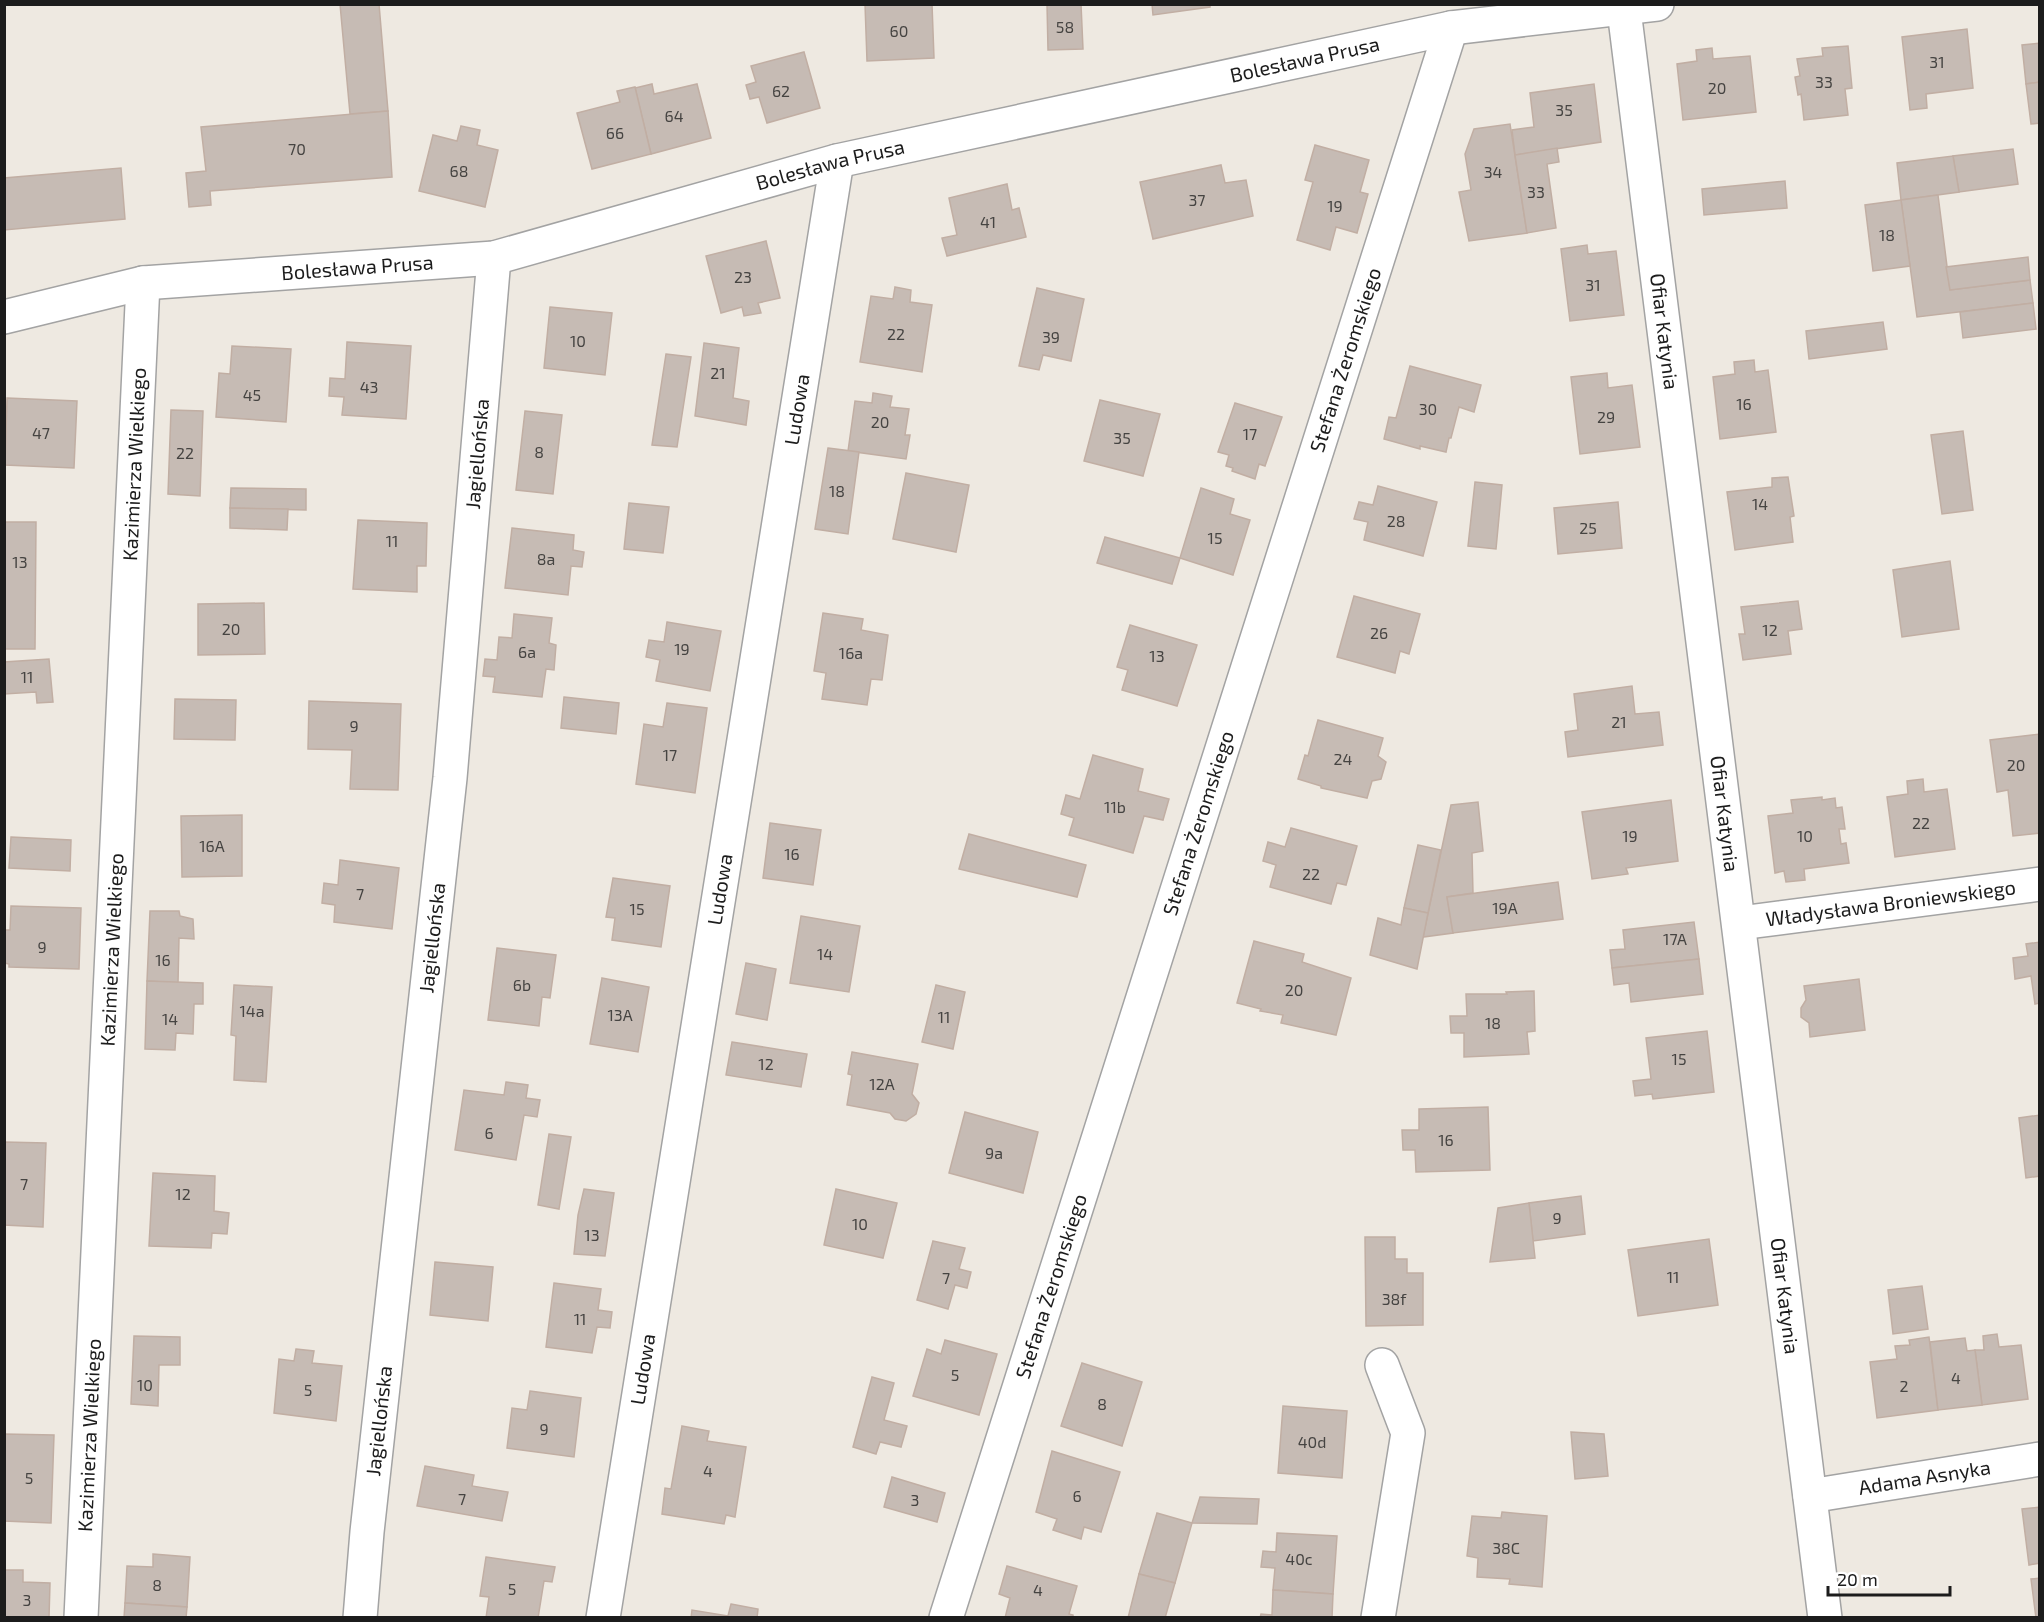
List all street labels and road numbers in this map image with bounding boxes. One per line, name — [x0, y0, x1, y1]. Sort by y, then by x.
street label: Bolesława Prusa — [1227, 31, 1382, 87]
street label: Bolesława Prusa — [753, 134, 907, 194]
street label: Bolesława Prusa — [280, 249, 434, 284]
street label: Stefana Żeromskiego — [1304, 264, 1385, 455]
street label: Ofiar Katynia — [1646, 272, 1684, 391]
street label: Kazimierza Wielkiego — [117, 367, 150, 561]
street label: Ludowa — [779, 372, 814, 447]
street label: Jagiellońska — [460, 398, 493, 510]
street label: Stefana Żeromskiego — [1157, 727, 1238, 918]
street label: Ofiar Katynia — [1706, 754, 1745, 873]
street label: Kazimierza Wielkiego — [95, 852, 128, 1047]
street label: Ludowa — [701, 852, 737, 927]
street label: Władysława Broniewskiego — [1764, 874, 2017, 931]
street label: Jagiellońska — [413, 881, 449, 994]
street label: Stefana Żeromskiego — [1010, 1191, 1091, 1381]
street label: Ofiar Katynia — [1767, 1236, 1805, 1355]
street label: Ludowa — [624, 1332, 660, 1406]
street label: Kazimierza Wielkiego — [72, 1338, 105, 1532]
street label: Jagiellońska — [360, 1364, 396, 1477]
street label: Adama Asnyka — [1857, 1454, 1992, 1499]

